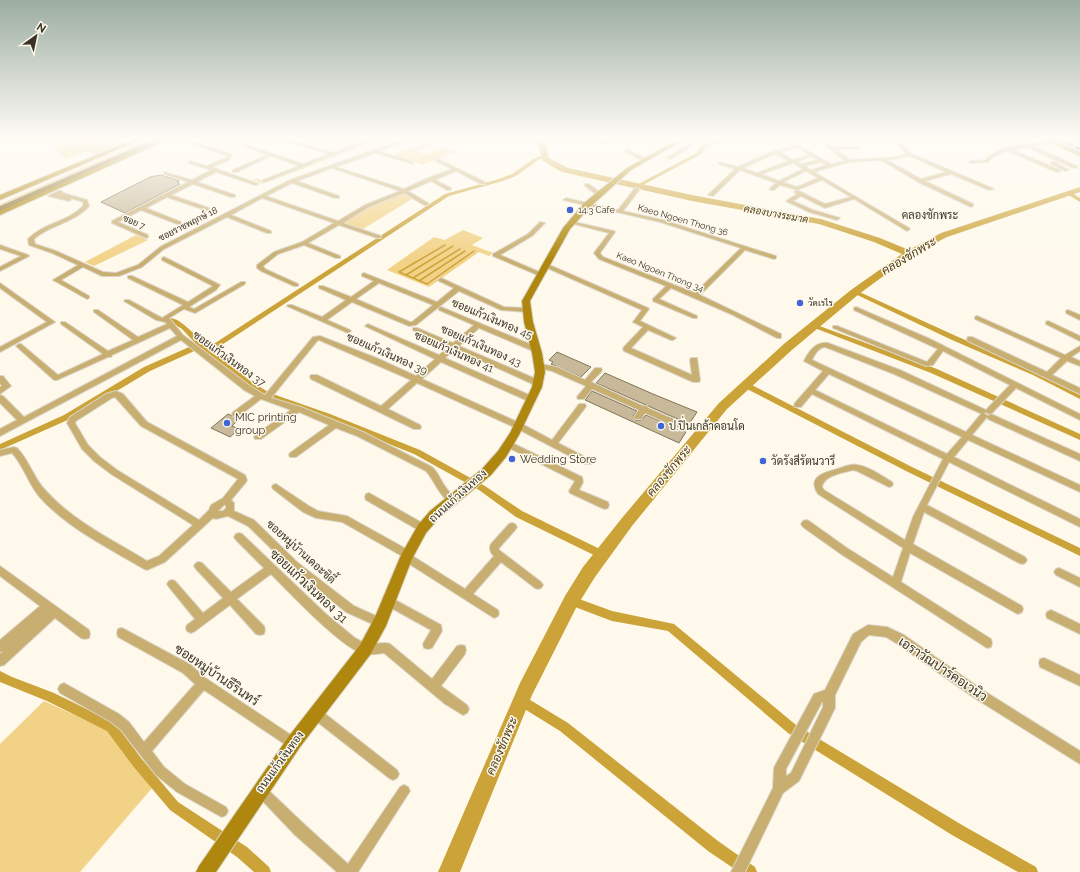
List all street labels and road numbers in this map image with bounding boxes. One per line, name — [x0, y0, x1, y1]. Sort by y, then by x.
street label: Kaeo Ngoen Thong 36 — [637, 202, 730, 238]
street label: ซอยราชพฤกษ์ 18 — [156, 204, 219, 243]
street label: ซอย 7 — [121, 213, 147, 231]
street label: Kaeo Ngoen Thong 34 — [615, 250, 705, 294]
street label: ซอยแก้วเงินทอง 45 — [450, 295, 535, 342]
street label: ซอยแก้วเงินทอง 43 — [439, 322, 524, 370]
street label: ซอยแก้วเงินทอง 37 — [190, 328, 268, 390]
street label: ซอยแก้วเงินทอง 41 — [412, 328, 496, 375]
street label: ซอยแก้วเงินทอง 39 — [345, 329, 430, 378]
street label: ถนนแก้วเงินทอง — [426, 466, 489, 525]
street label: ซอยหมู่บ้านเดอะซิตี้ — [263, 514, 342, 588]
street label: ซอยแก้วเงินทอง 31 — [267, 545, 353, 626]
street label: เอราวัณปาร์คอเวนิว — [896, 632, 991, 704]
street label: ซอยหมู่บ้านธีรินทร์ — [171, 640, 263, 710]
street label: ถนนแก้วเงินทอง — [253, 728, 307, 795]

